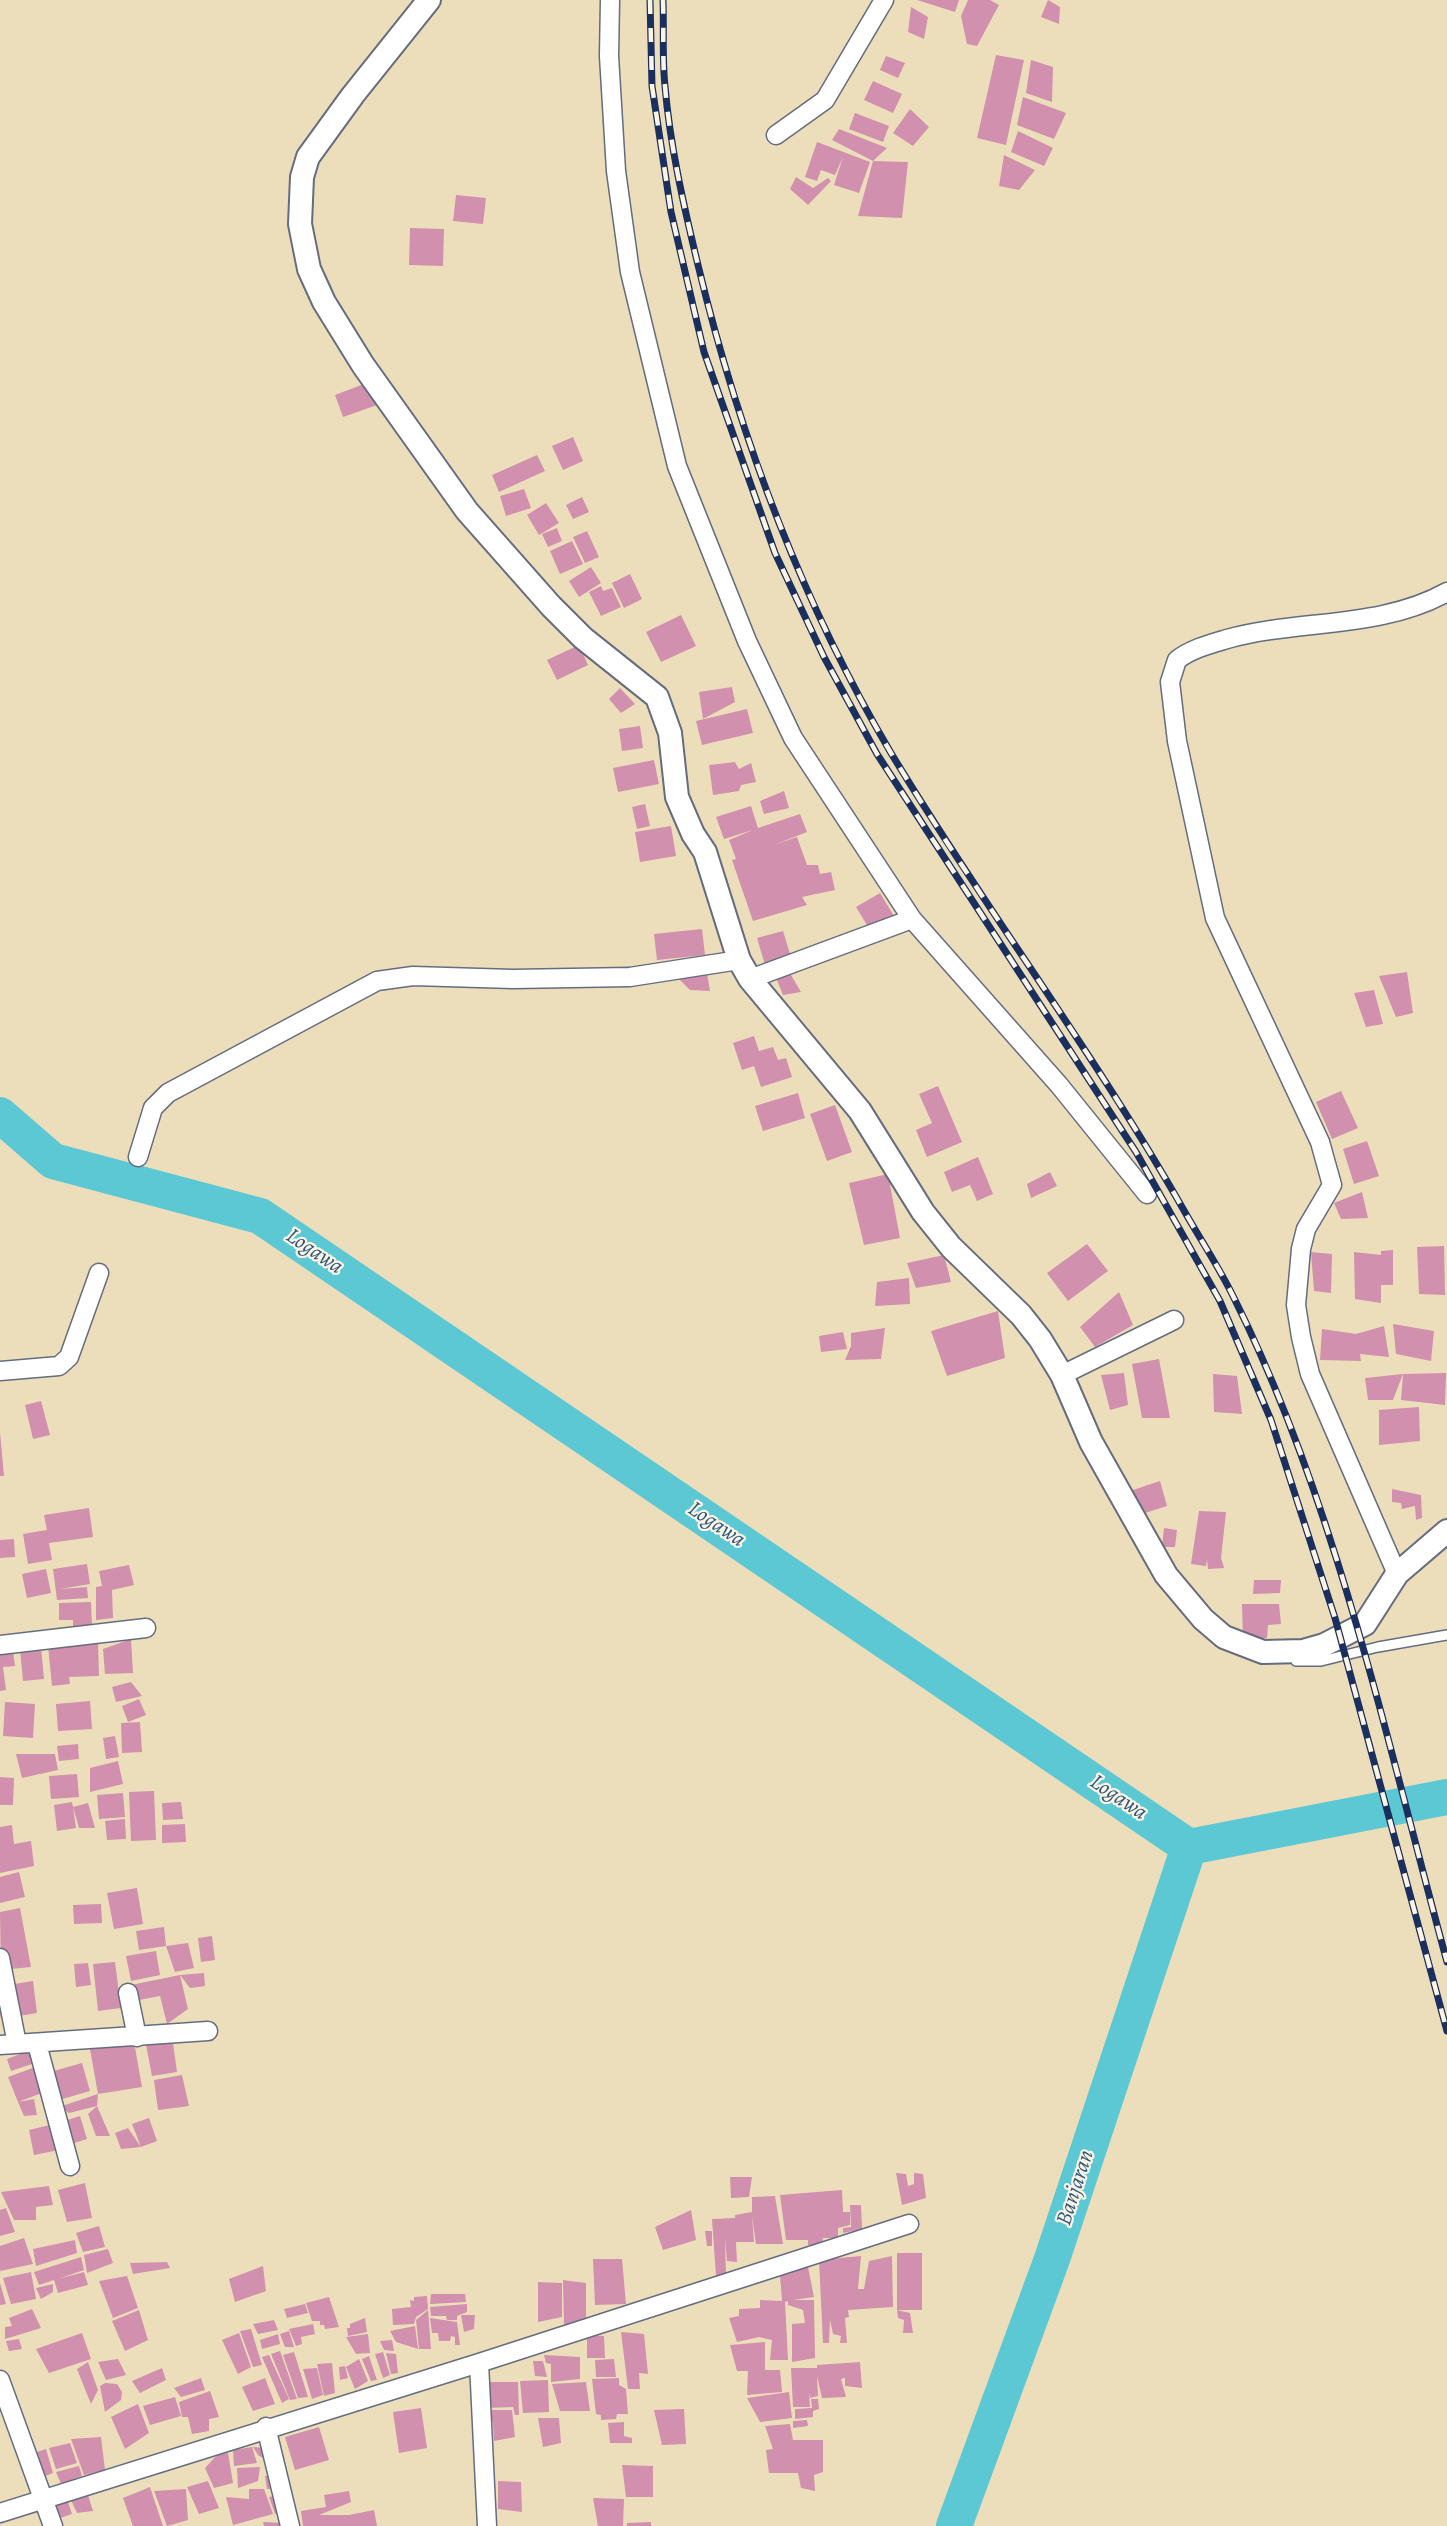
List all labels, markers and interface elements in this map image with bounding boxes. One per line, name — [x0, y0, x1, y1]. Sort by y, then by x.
water label: Logawa — [280, 1223, 348, 1281]
water label: Logawa — [682, 1496, 750, 1554]
water label: Logawa — [1084, 1769, 1152, 1827]
water label: Banjaran — [1051, 2147, 1101, 2229]

